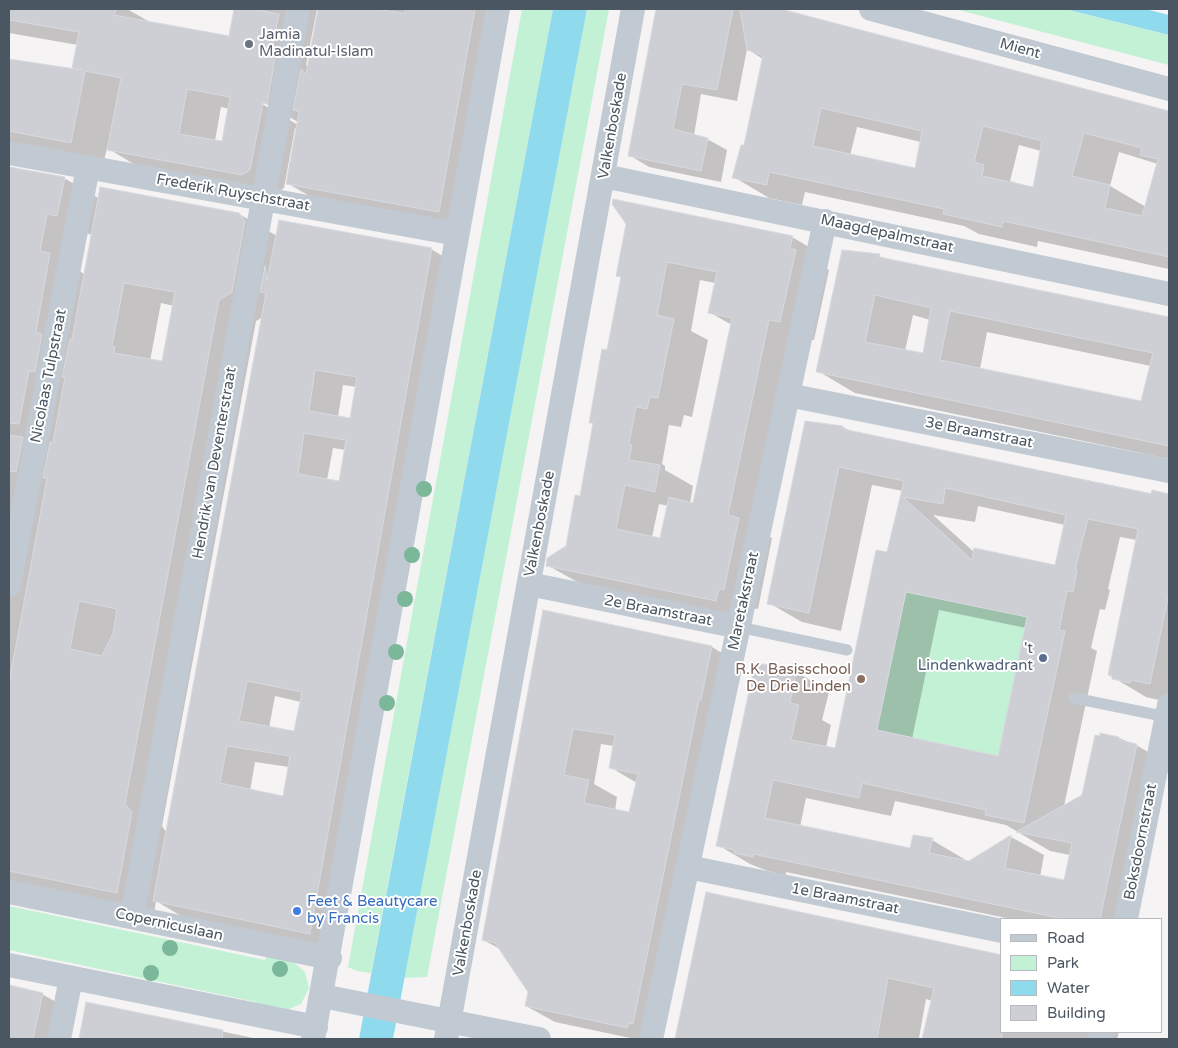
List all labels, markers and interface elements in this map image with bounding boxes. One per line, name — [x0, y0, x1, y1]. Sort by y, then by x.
place label: Jamia Madinatul-Islam — [259, 26, 374, 61]
street label: Mient — [998, 35, 1042, 63]
marker: Jamia Madinatul-Islam — [243, 38, 255, 50]
street label: Valkenboskade — [595, 71, 631, 181]
street label: Frederik Ruyschstraat — [155, 171, 311, 215]
street label: Maagdepalmstraat — [819, 211, 955, 257]
street label: Nicolaas Tulpstraat — [27, 308, 71, 444]
street label: Hendrik van Deventerstraat — [189, 366, 241, 560]
street label: 3e Braamstraat — [924, 414, 1034, 452]
street label: Valkenboskade — [521, 469, 559, 579]
street label: Maretakstraat — [725, 550, 763, 652]
street label: 2e Braamstraat — [603, 592, 713, 630]
place label: 't Lindenkwadrant — [918, 640, 1033, 675]
marker: 't Lindenkwadrant — [1037, 652, 1049, 664]
place label: R.K. Basisschool De Drie Linden — [735, 661, 851, 696]
marker: R.K. Basisschool De Drie Linden — [855, 673, 867, 685]
street label: Boksdoornstraat — [1121, 782, 1161, 902]
street label: Valkenboskade — [450, 868, 486, 978]
street label: 1e Braamstraat — [790, 880, 900, 918]
place label: Feet & Beautycare by Francis — [307, 893, 437, 928]
street label: Copernicuslaan — [113, 905, 225, 945]
marker: Feet & Beautycare by Francis — [291, 905, 303, 917]
legend — [1000, 918, 1163, 1033]
text: Road — [1047, 929, 1085, 947]
text: Park — [1047, 954, 1079, 972]
text: Water — [1047, 979, 1090, 997]
text: Building — [1047, 1004, 1106, 1022]

